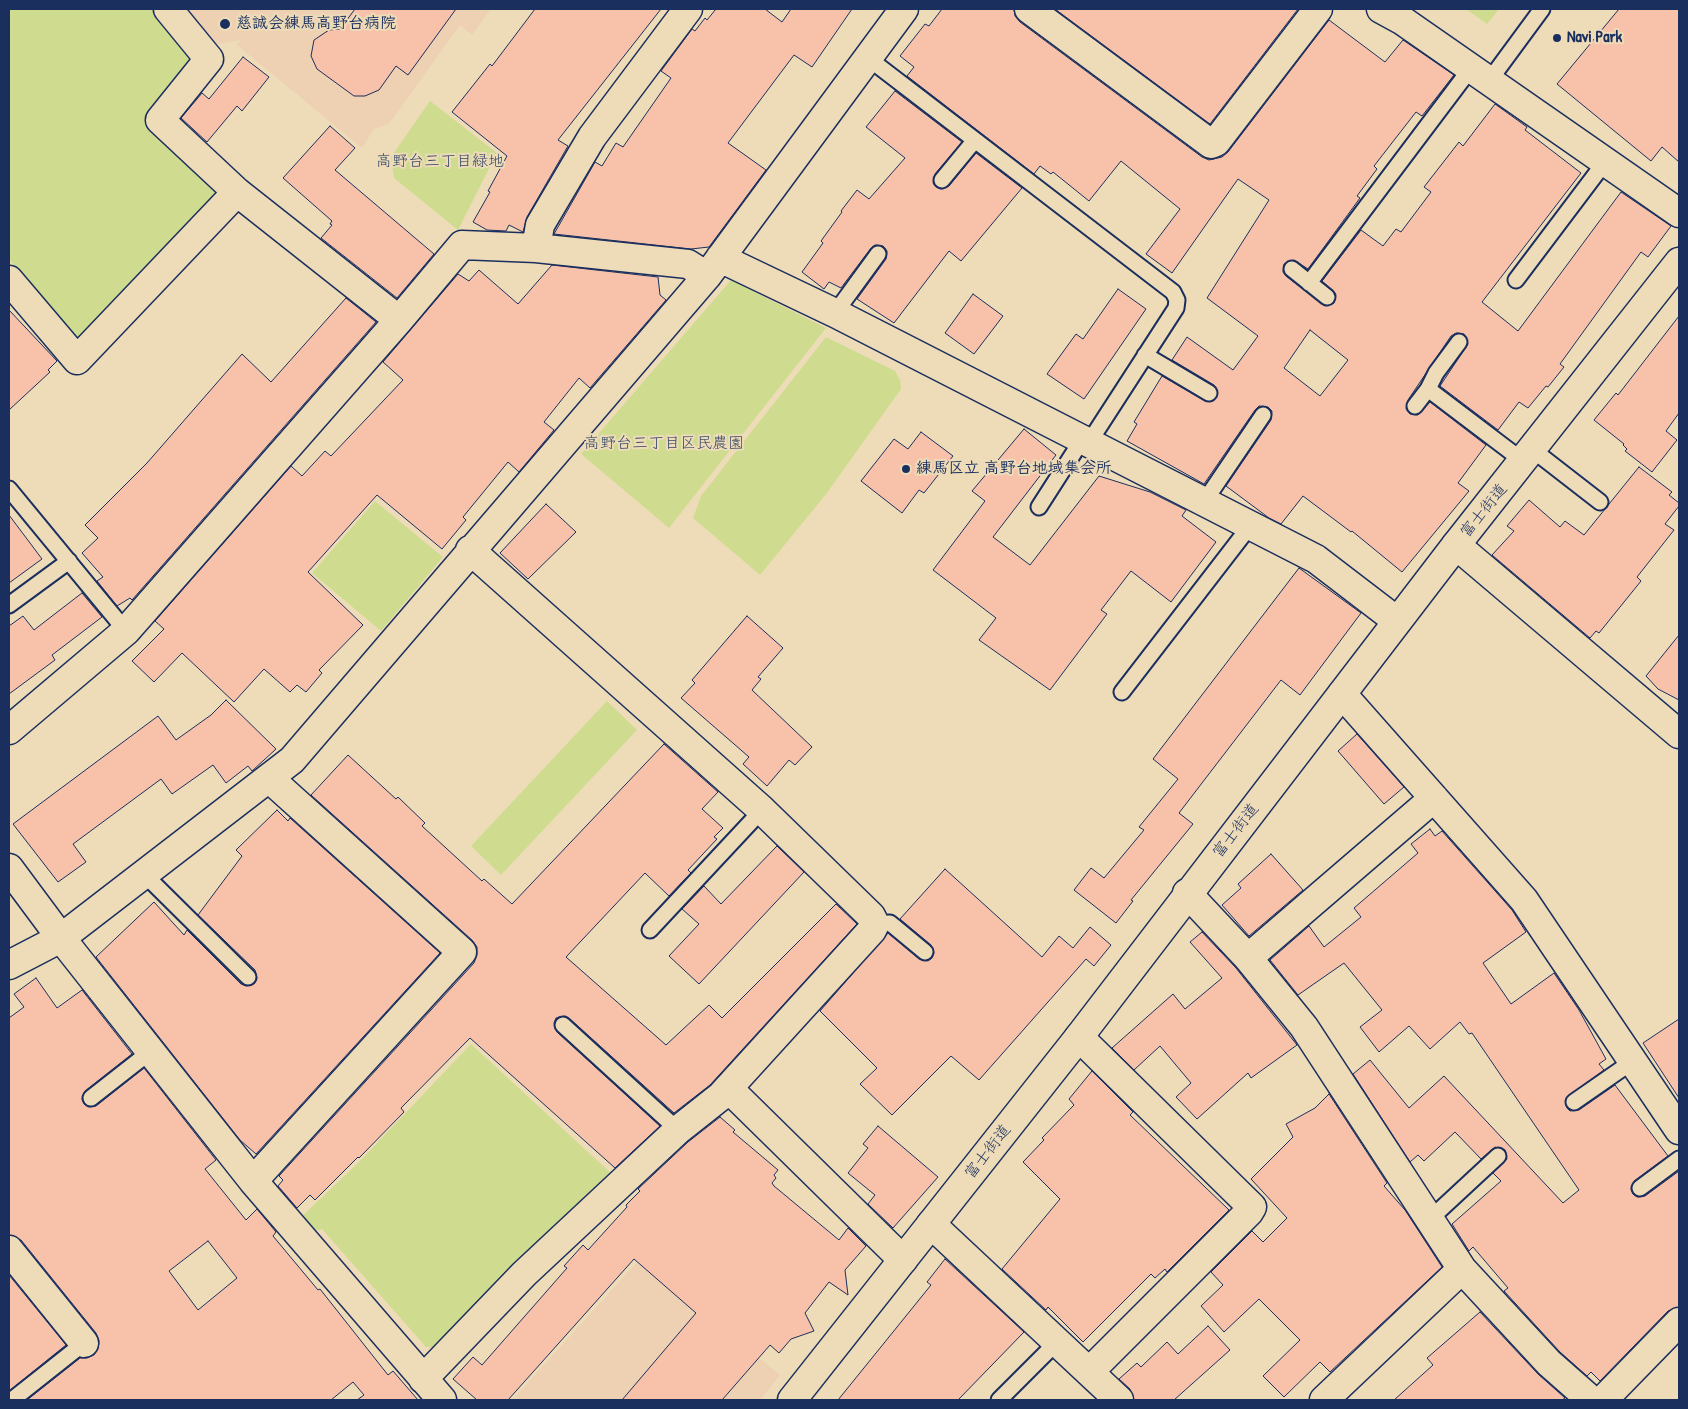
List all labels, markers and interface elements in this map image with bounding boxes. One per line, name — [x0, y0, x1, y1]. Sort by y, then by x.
place label: 慈誠会練馬高野台病院 — [236, 14, 396, 34]
marker: 慈誠会練馬高野台病院 — [218, 17, 232, 31]
place label: Navi Park — [1567, 28, 1622, 48]
marker: Navi Park — [1551, 32, 1563, 44]
park label: 高野台三丁目緑地 — [376, 152, 504, 172]
park label: 高野台三丁目区民農園 — [584, 434, 744, 454]
place label: 練馬区立 高野台地域集会所 — [916, 459, 1112, 479]
marker: 練馬区立 高野台地域集会所 — [900, 463, 912, 475]
street label: 富士街道 — [1456, 480, 1512, 542]
street label: 富士街道 — [1209, 800, 1263, 862]
street label: 富士街道 — [961, 1121, 1015, 1183]

